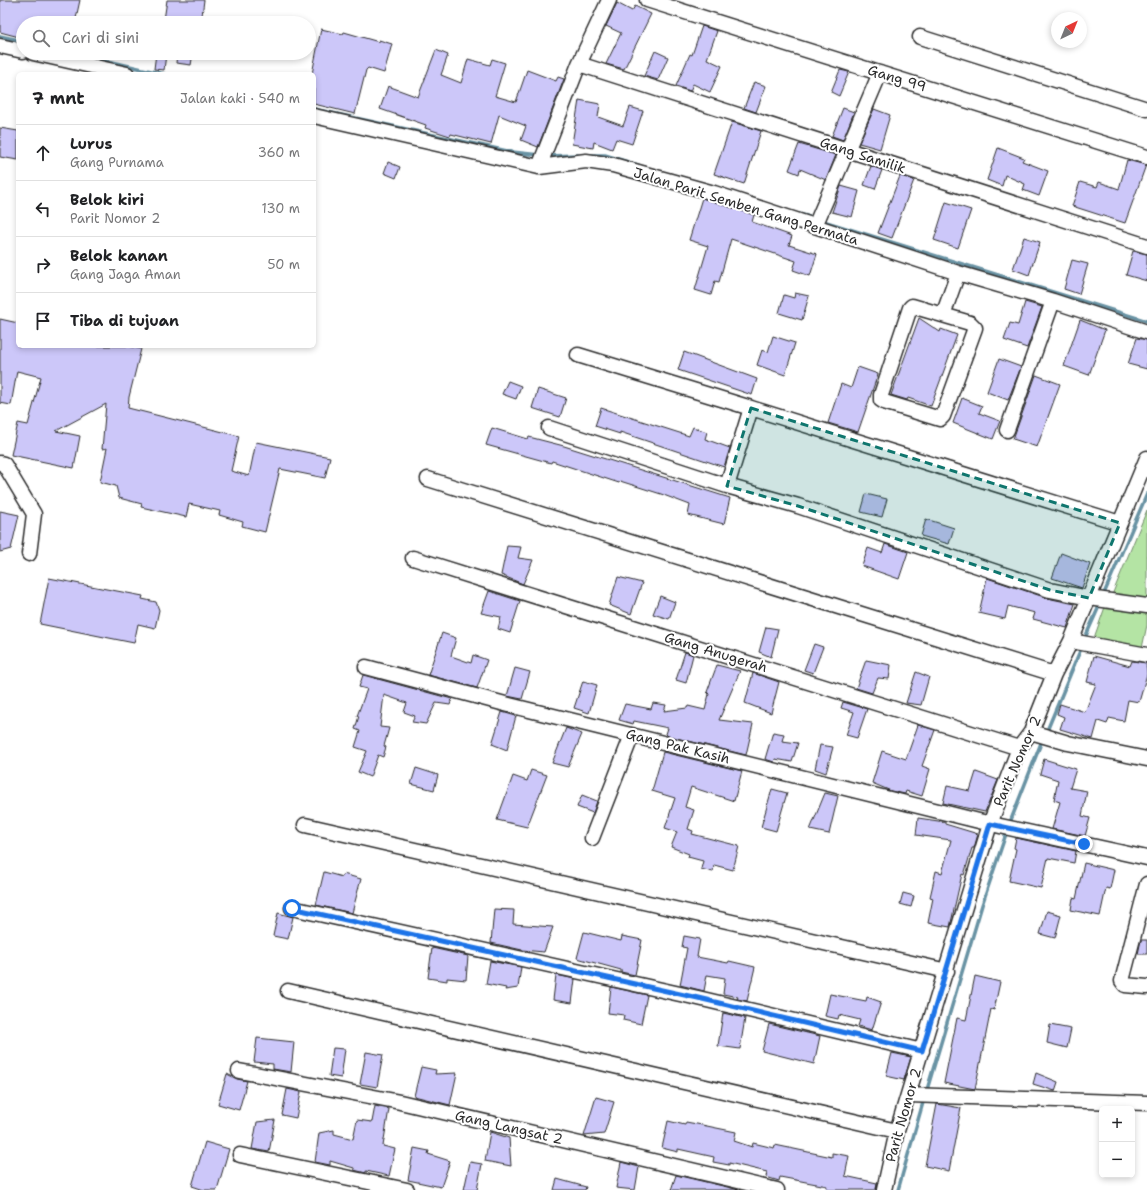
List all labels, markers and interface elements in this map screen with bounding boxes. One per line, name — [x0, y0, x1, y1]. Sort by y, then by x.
north arrow — [1051, 12, 1087, 48]
search box — [16, 16, 316, 60]
icon: search — [30, 27, 52, 49]
text: Cari di sini — [62, 28, 139, 48]
street label: Gang 99 — [866, 61, 928, 95]
text: 7 mnt — [32, 87, 85, 109]
text: Jalan kaki · 540 m — [180, 90, 300, 107]
street label: Gang Samilik — [818, 133, 908, 177]
text: Lurus — [70, 134, 112, 154]
icon: ahead — [32, 142, 54, 164]
text: 360 m — [258, 144, 300, 161]
text: Gang Purnama — [70, 154, 164, 171]
street label: Jalan Parit Semben Gang Permata — [631, 163, 861, 249]
text: Belok kiri — [70, 190, 144, 210]
icon: left — [32, 198, 54, 220]
text: 130 m — [262, 200, 300, 217]
text: Parit Nomor 2 — [70, 210, 160, 227]
text: Belok kanan — [70, 246, 168, 266]
icon: right — [32, 254, 54, 276]
text: 50 m — [267, 256, 300, 273]
text: Gang Jaga Aman — [70, 266, 181, 283]
icon: arrive — [32, 310, 54, 332]
text: Tiba di tujuan — [70, 311, 179, 331]
street label: Gang Anugerah — [662, 628, 770, 676]
street label: Parit Nomor 2 — [989, 713, 1045, 809]
street label: Gang Pak Kasih — [624, 724, 732, 768]
route end — [1075, 835, 1093, 853]
route start — [283, 899, 301, 917]
street label: Parit Nomor 2 — [881, 1066, 925, 1164]
street label: Gang Langsat 2 — [453, 1106, 565, 1148]
map controls — [1099, 1106, 1135, 1178]
button: + — [1099, 1106, 1135, 1142]
button: − — [1099, 1142, 1135, 1178]

